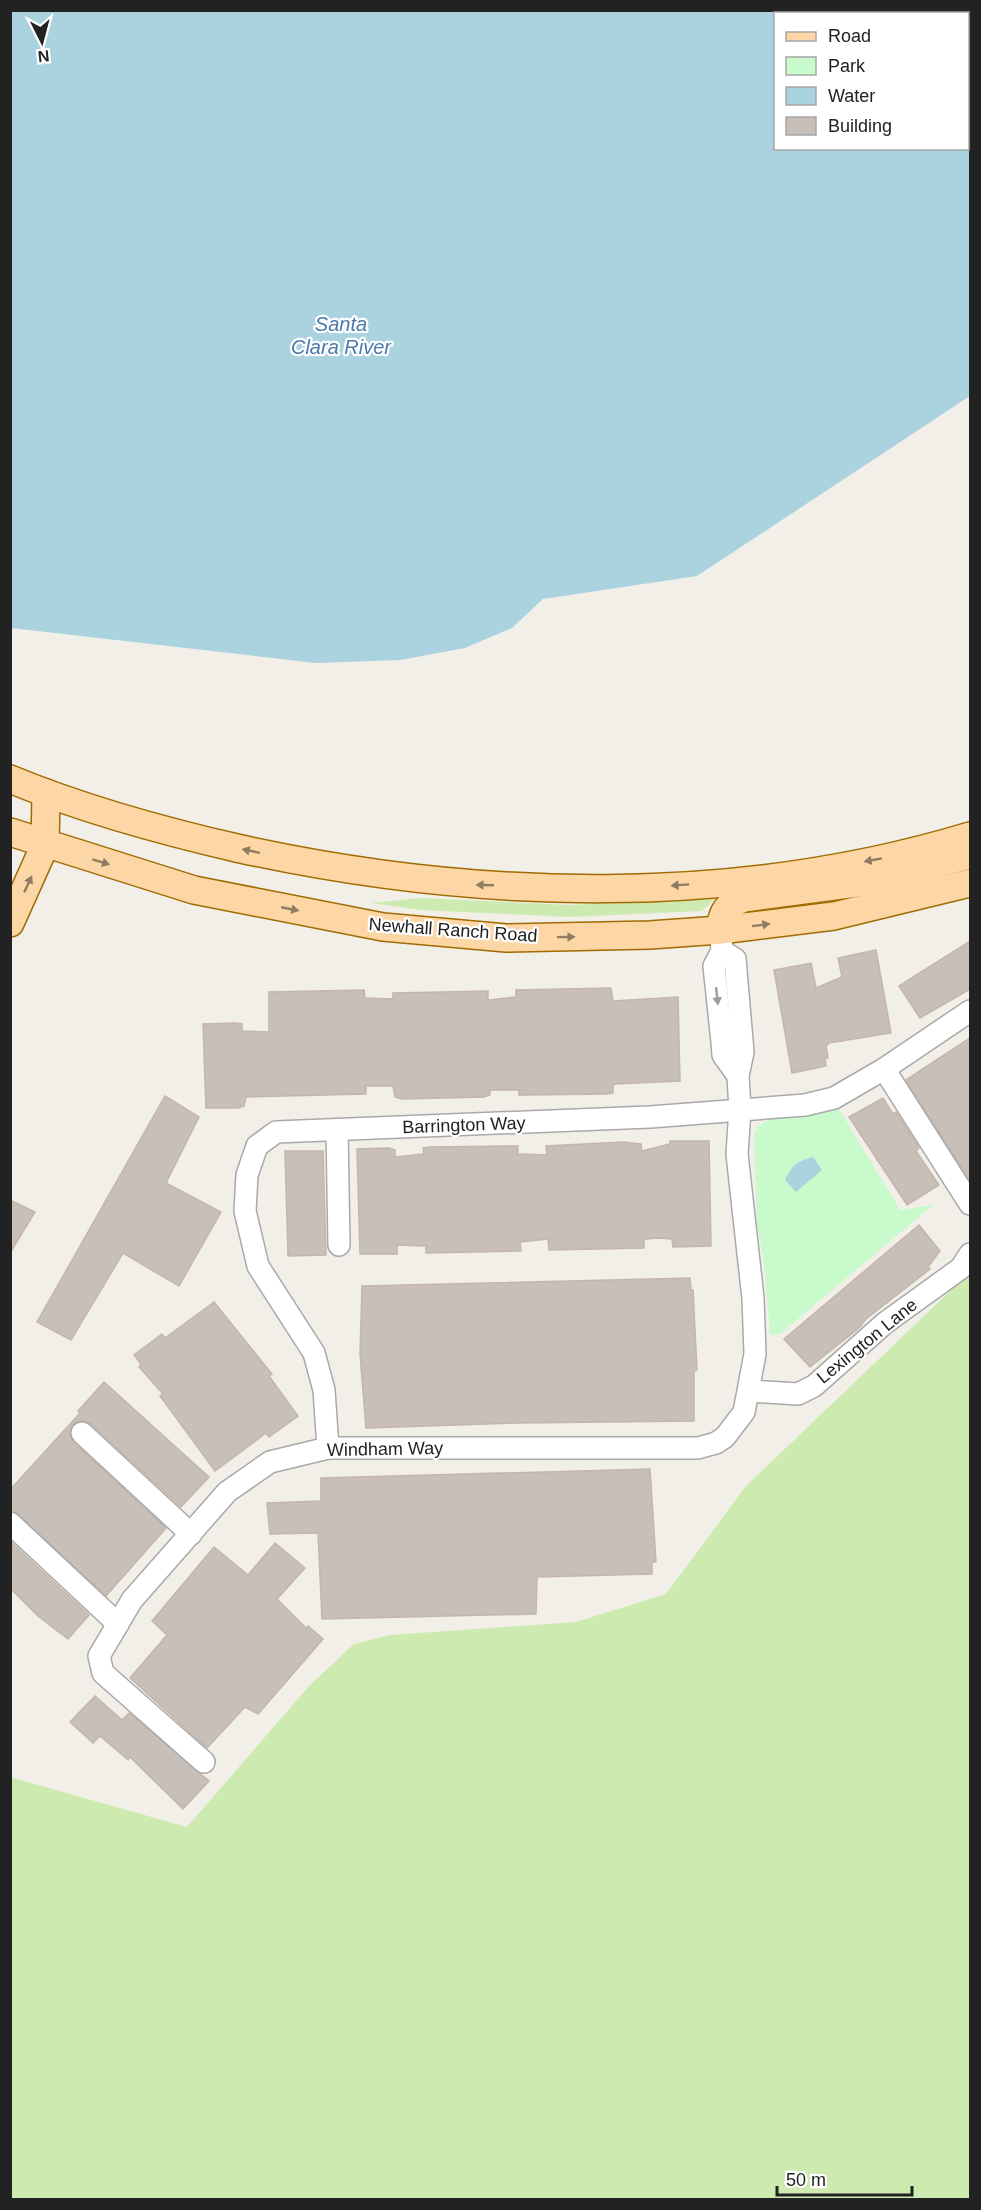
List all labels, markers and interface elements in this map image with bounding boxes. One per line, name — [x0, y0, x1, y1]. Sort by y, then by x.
north arrow — [12, 12, 72, 72]
legend — [774, 12, 969, 150]
text: Road — [828, 26, 871, 46]
text: N — [37, 47, 50, 65]
text: Park — [828, 56, 866, 76]
text: Water — [828, 86, 875, 106]
text: Building — [828, 116, 892, 136]
water label: Santa Clara River — [291, 313, 392, 358]
one-way arrow — [241, 846, 260, 855]
one-way arrow — [863, 856, 882, 865]
one-way arrow — [92, 858, 110, 867]
one-way arrow — [23, 875, 33, 893]
one-way arrow — [476, 880, 495, 889]
one-way arrow — [671, 880, 690, 889]
one-way arrow — [280, 905, 299, 914]
street label: Newhall Ranch Road — [368, 914, 538, 946]
one-way arrow — [752, 920, 771, 930]
one-way arrow — [557, 932, 576, 941]
one-way arrow — [712, 986, 722, 1005]
street label: Barrington Way — [402, 1113, 526, 1137]
street label: Lexington Lane — [813, 1294, 921, 1388]
street label: Windham Way — [327, 1438, 443, 1460]
scale bar — [777, 2159, 912, 2197]
text: 50 m — [786, 2170, 826, 2190]

